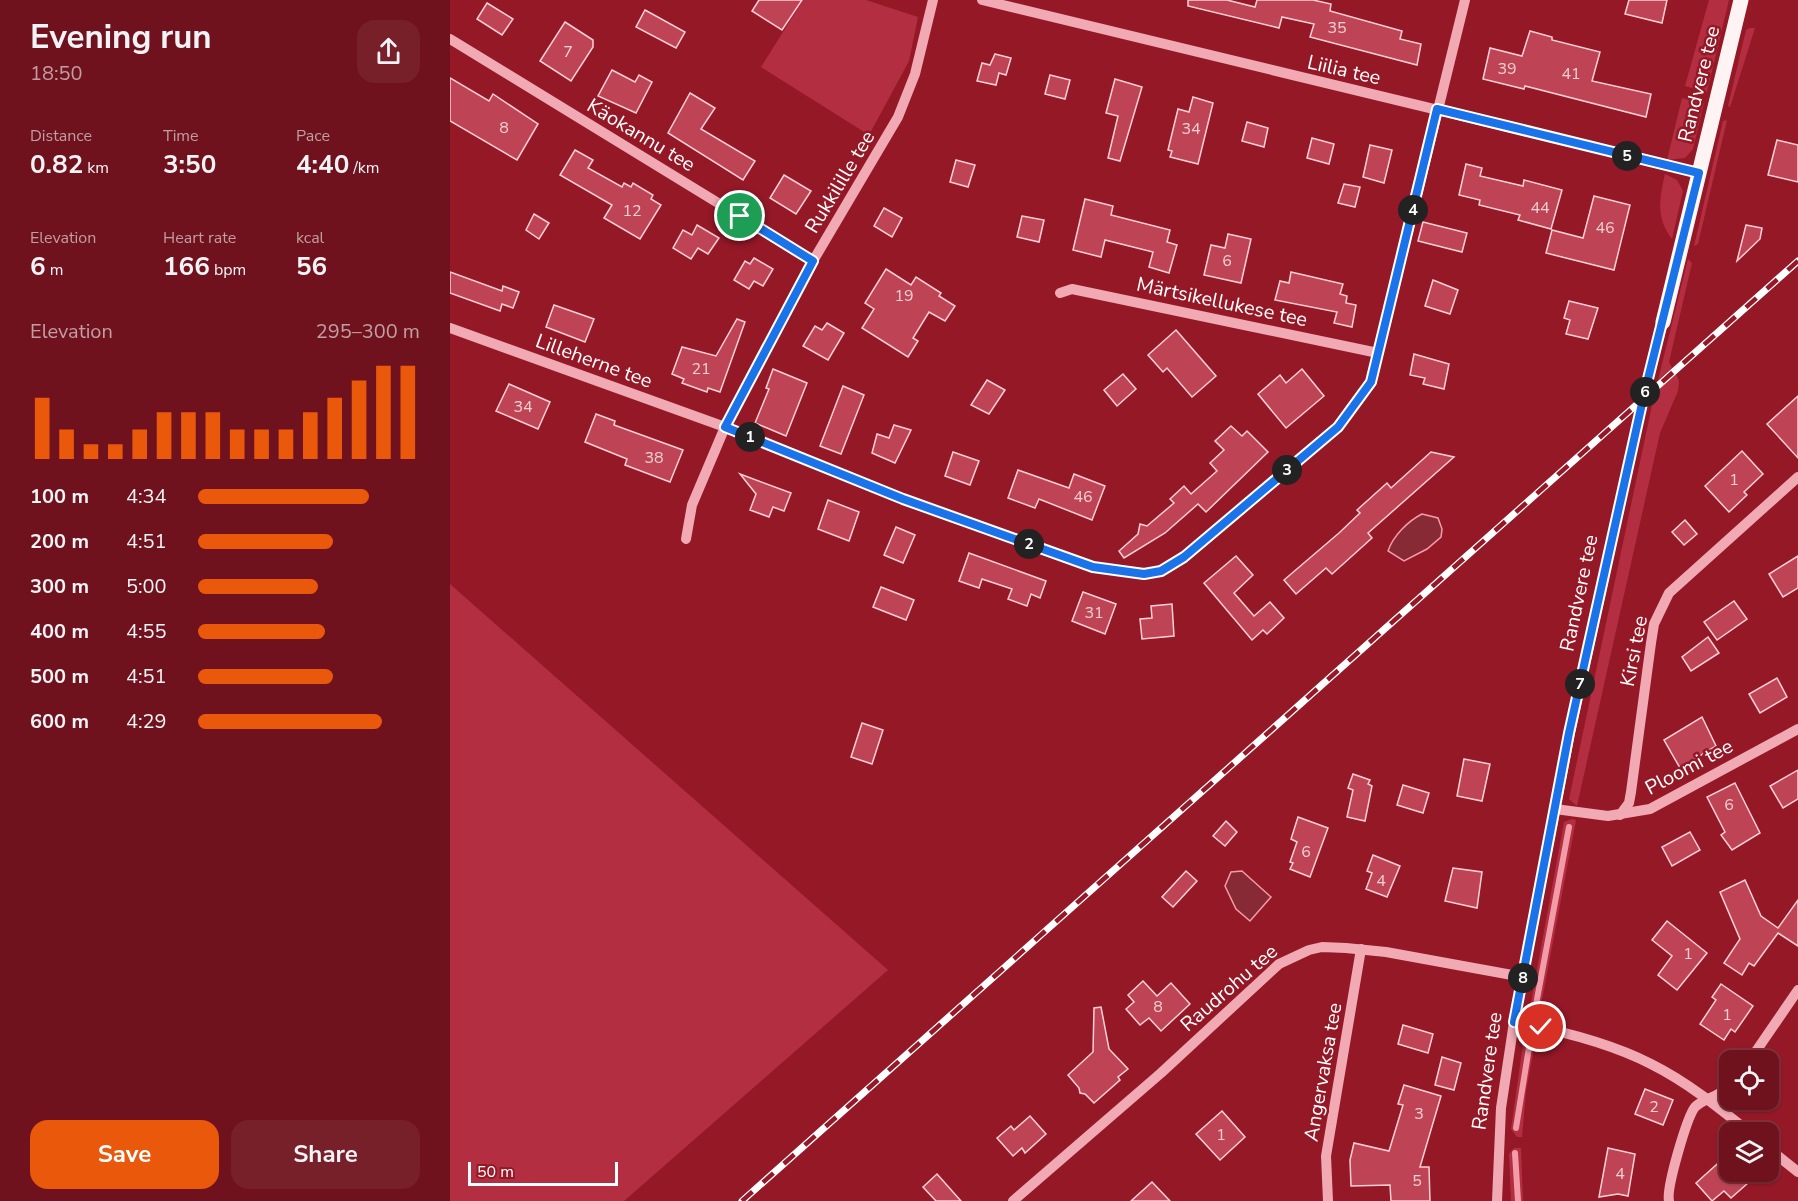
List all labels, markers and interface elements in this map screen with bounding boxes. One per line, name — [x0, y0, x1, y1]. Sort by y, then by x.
text: Evening run — [30, 15, 212, 60]
house number: 35 — [1327, 17, 1347, 39]
button: share — [357, 20, 420, 83]
street label: Randvere tee — [1672, 23, 1726, 145]
house number: 7 — [563, 41, 573, 63]
street label: Liilia tee — [1305, 48, 1383, 92]
house number: 39 — [1497, 58, 1517, 80]
text: 18:50 — [30, 60, 83, 87]
house number: 41 — [1561, 63, 1581, 85]
street label: Käokannu tee — [582, 92, 700, 178]
house number: 8 — [499, 117, 509, 139]
house number: 34 — [1181, 118, 1201, 140]
text: Distance — [30, 125, 92, 147]
text: Time — [163, 125, 199, 147]
text: Pace — [296, 125, 330, 147]
street label: Rukkilille tee — [799, 126, 881, 238]
pin: 5 — [1612, 141, 1642, 171]
text: 5 — [1622, 145, 1632, 167]
text: 0.82 — [30, 147, 83, 182]
text: 3:50 — [163, 147, 216, 182]
text: 4:40 — [296, 147, 349, 182]
text: km — [83, 157, 109, 179]
text: /km — [349, 157, 380, 179]
pin — [714, 190, 765, 241]
pin: 4 — [1398, 195, 1428, 225]
house number: 44 — [1530, 197, 1550, 219]
icon: arrive — [723, 199, 756, 232]
text: 4 — [1408, 199, 1418, 221]
house number: 12 — [622, 200, 642, 222]
house number: 46 — [1595, 217, 1615, 239]
text: Elevation — [30, 227, 96, 249]
text: Heart rate — [163, 227, 236, 249]
text: kcal — [296, 227, 324, 249]
text: 6 — [30, 249, 46, 284]
text: 166 — [163, 249, 210, 284]
text: 56 — [296, 249, 327, 284]
house number: 6 — [1222, 250, 1232, 272]
text: m — [46, 259, 63, 281]
text: bpm — [210, 259, 246, 281]
street label: Märtsikellukese tee — [1134, 271, 1310, 333]
house number: 19 — [894, 285, 914, 307]
text: Elevation — [30, 318, 113, 345]
text: 295–300 m — [316, 318, 420, 345]
street label: Lilleherne tee — [532, 327, 656, 395]
house number: 21 — [691, 358, 711, 380]
pin: 6 — [1630, 377, 1660, 407]
text: 6 — [1640, 381, 1650, 403]
house number: 34 — [513, 396, 533, 418]
pin: 1 — [735, 422, 765, 452]
text: 1 — [745, 426, 755, 448]
house number: 38 — [644, 447, 664, 469]
pin: 3 — [1272, 455, 1302, 485]
text: 3 — [1282, 459, 1292, 481]
house number: 1 — [1729, 469, 1739, 491]
text: 100 m — [30, 483, 89, 510]
text: 4:34 — [126, 483, 167, 510]
house number: 46 — [1073, 486, 1093, 508]
text: 200 m — [30, 528, 89, 555]
text: 4:51 — [126, 528, 167, 555]
pin: 2 — [1014, 529, 1044, 559]
street label: Randvere tee — [1553, 532, 1605, 654]
text: 2 — [1024, 533, 1034, 555]
text: 300 m — [30, 573, 89, 600]
text: 5:00 — [126, 573, 167, 600]
house number: 31 — [1084, 602, 1104, 624]
street label: Kirsi tee — [1614, 613, 1654, 689]
text: 400 m — [30, 618, 89, 645]
text: 4:55 — [126, 618, 167, 645]
text: 500 m — [30, 663, 89, 690]
text: 4:51 — [126, 663, 167, 690]
pin: 7 — [1565, 669, 1595, 699]
text: 7 — [1575, 673, 1585, 695]
text: 600 m — [30, 708, 89, 735]
text: 4:29 — [126, 708, 167, 735]
street label: Ploomi tee — [1640, 733, 1738, 801]
house number: 6 — [1724, 794, 1734, 816]
house number: 6 — [1301, 841, 1311, 863]
house number: 4 — [1376, 870, 1386, 892]
street label: Raudrohu tee — [1175, 938, 1283, 1038]
house number: 1 — [1683, 943, 1693, 965]
pin: 8 — [1508, 963, 1538, 993]
text: 8 — [1518, 967, 1528, 989]
house number: 8 — [1153, 996, 1163, 1018]
street label: Angervaksa tee — [1298, 1001, 1348, 1143]
pin — [1515, 1001, 1566, 1052]
house number: 1 — [1722, 1004, 1732, 1026]
street label: Randvere tee — [1465, 1010, 1509, 1132]
icon: check — [1524, 1010, 1557, 1043]
map controls — [1719, 1050, 1779, 1182]
button: locate — [1719, 1050, 1779, 1110]
house number: 2 — [1649, 1096, 1659, 1118]
house number: 3 — [1414, 1103, 1424, 1125]
button: Save — [30, 1120, 219, 1189]
button: Share — [231, 1120, 420, 1189]
button: layers — [1719, 1122, 1779, 1182]
house number: 1 — [1216, 1124, 1226, 1146]
scale bar — [468, 1159, 618, 1186]
text: 50 m — [477, 1161, 514, 1183]
house number: 4 — [1615, 1163, 1625, 1185]
house number: 5 — [1412, 1170, 1422, 1192]

